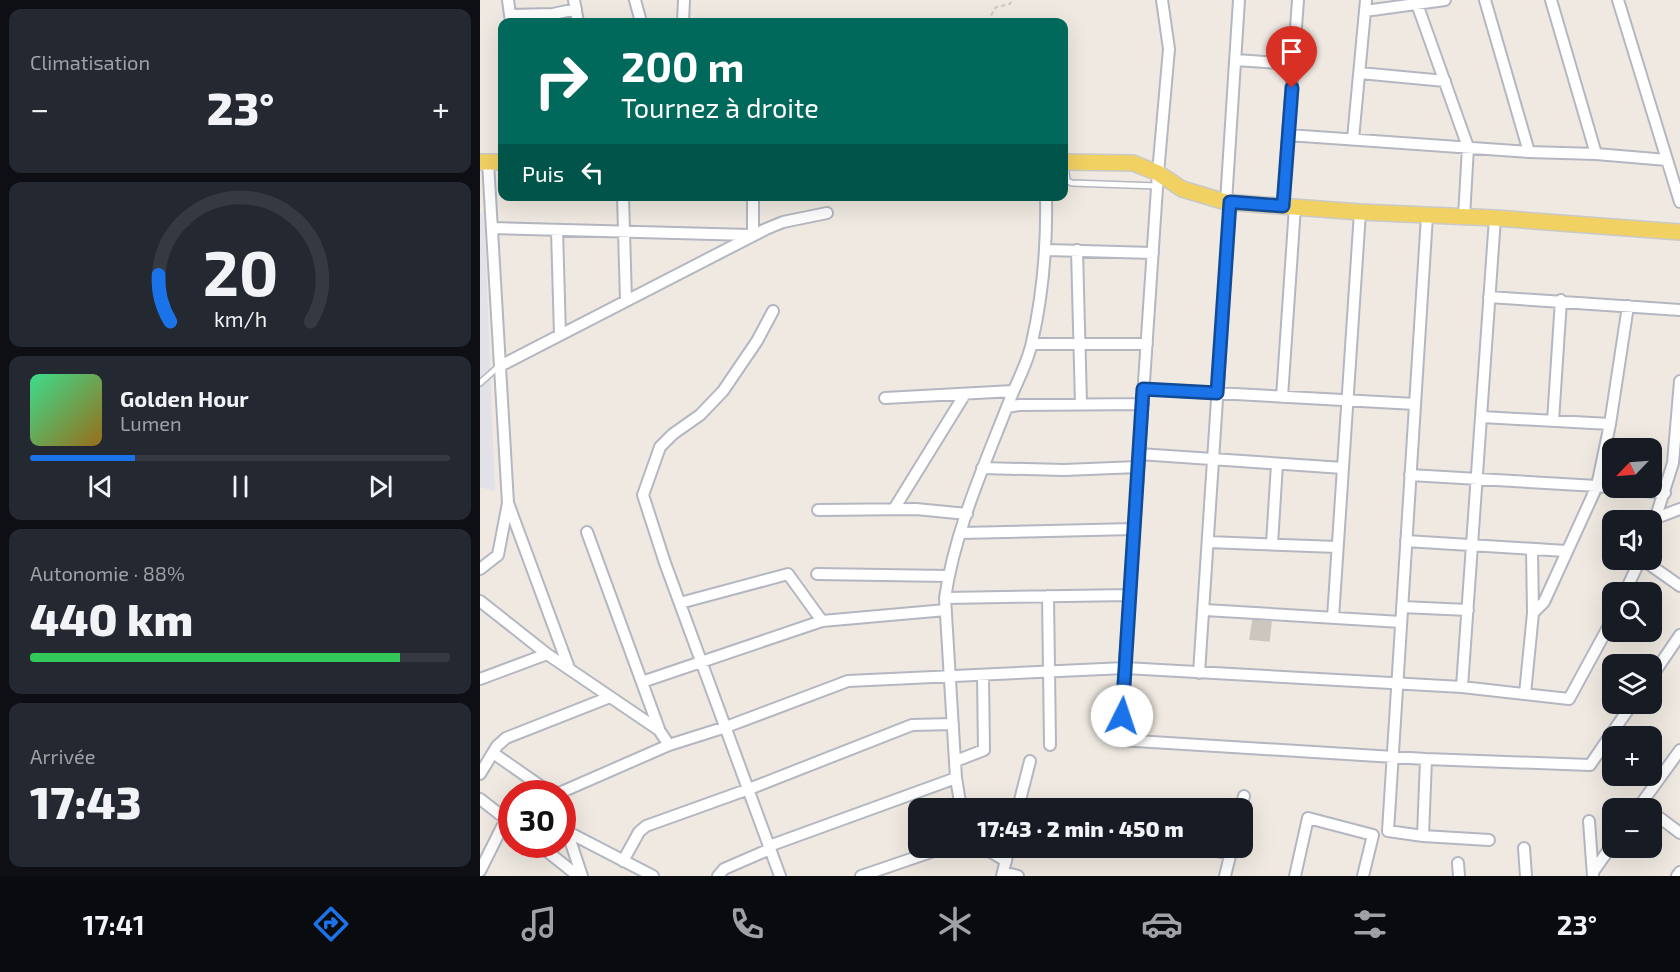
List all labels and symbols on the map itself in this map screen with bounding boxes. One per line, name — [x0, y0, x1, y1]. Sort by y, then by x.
pin — [1266, 26, 1317, 88]
north arrow — [1602, 438, 1662, 498]
position arrow — [1090, 684, 1154, 748]
speed limit sign: 30 — [498, 780, 576, 858]

